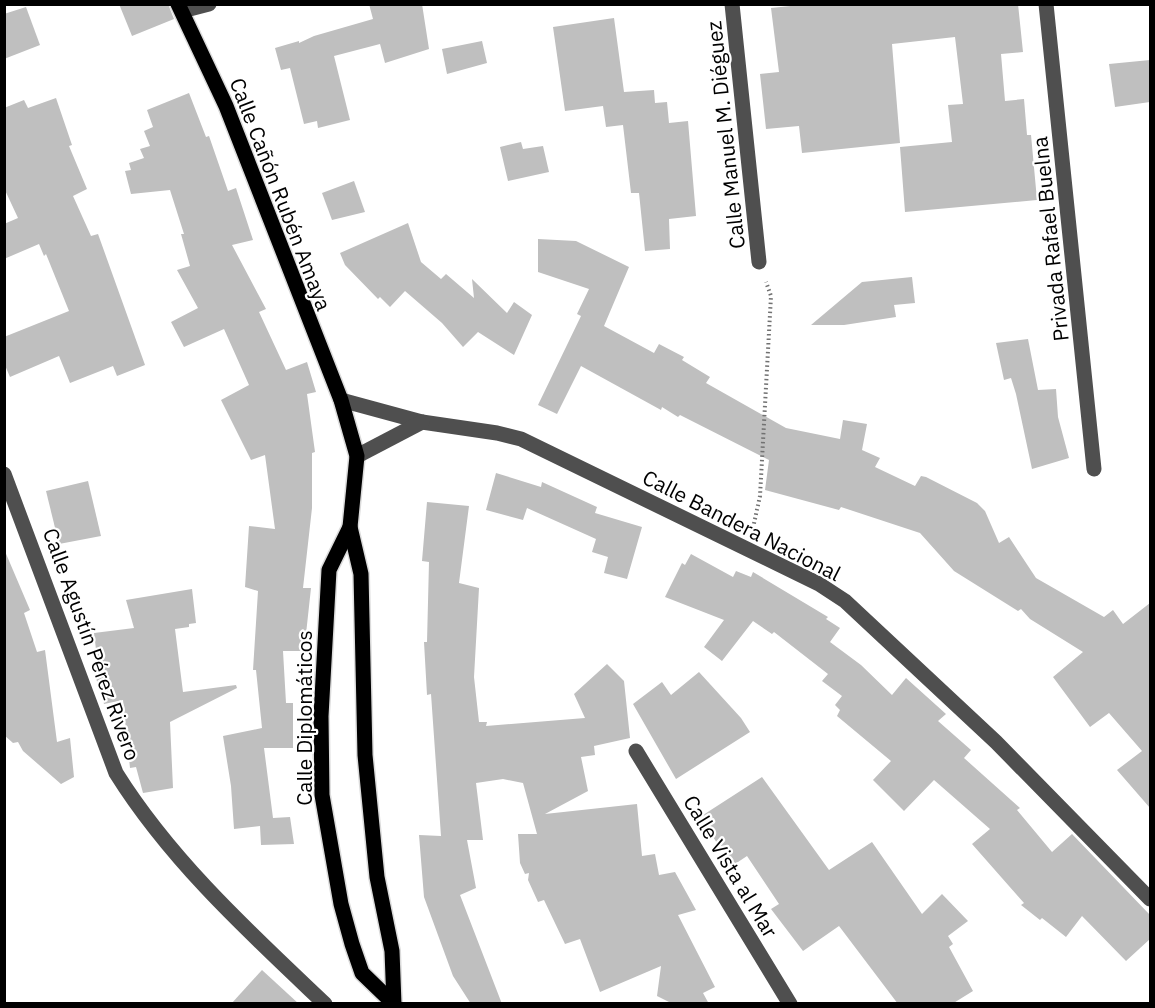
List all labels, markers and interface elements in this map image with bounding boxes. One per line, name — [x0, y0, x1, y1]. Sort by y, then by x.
street label: Calle Manuel M. Diéguez — [699, 19, 751, 250]
street label: Calle Cañón Rubén Amaya — [224, 74, 338, 314]
street label: Privada Rafael Buelna — [1025, 135, 1075, 343]
street label: Calle Bandera Nacional — [638, 463, 846, 587]
street label: Calle Agustín Pérez Rivero — [37, 524, 147, 764]
street label: Calle Diplomáticos — [290, 630, 318, 806]
street label: Calle Vista al Mar — [677, 790, 785, 943]

